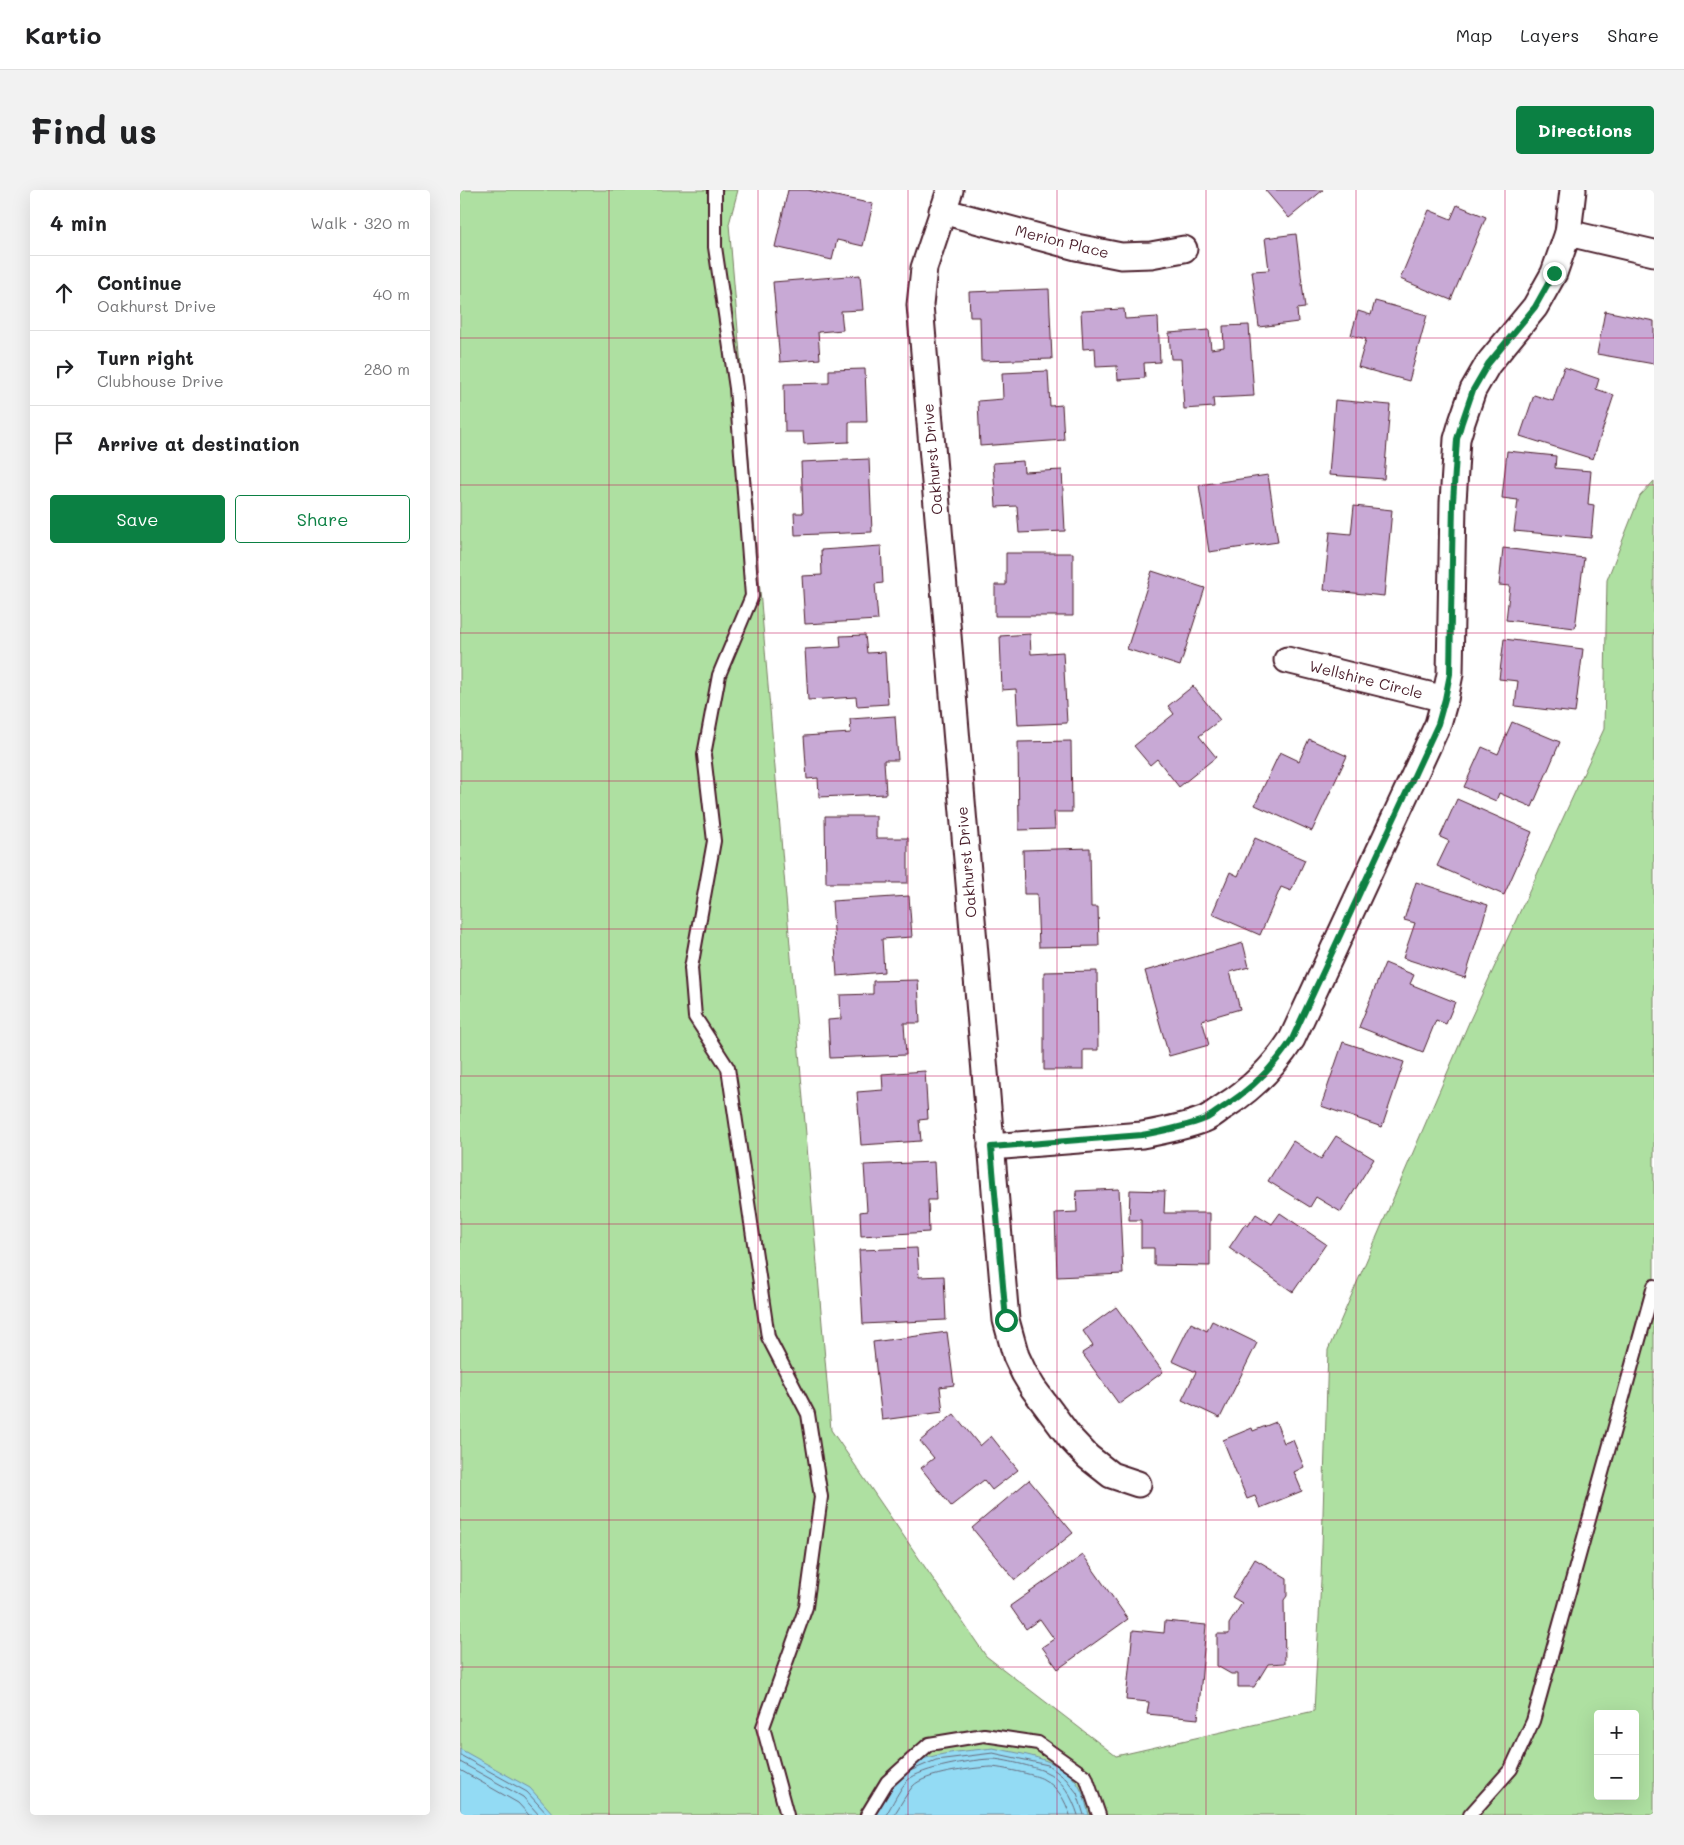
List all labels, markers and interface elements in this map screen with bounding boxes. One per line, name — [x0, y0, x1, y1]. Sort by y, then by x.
text: Kartio — [25, 19, 101, 50]
text: Map — [1456, 23, 1492, 47]
text: Layers — [1520, 23, 1579, 47]
text: Share — [1607, 23, 1659, 47]
button: Directions — [1516, 106, 1654, 154]
text: Find us — [30, 107, 157, 153]
text: 4 min — [50, 209, 107, 236]
text: Walk · 320 m — [310, 212, 410, 233]
street label: Merion Place — [1013, 220, 1111, 262]
route end — [1543, 262, 1566, 285]
text: Continue — [97, 270, 182, 295]
icon: ahead — [50, 279, 78, 307]
text: 40 m — [373, 283, 410, 304]
text: Oakhurst Drive — [97, 295, 216, 316]
text: Turn right — [97, 345, 194, 370]
icon: right — [50, 354, 78, 382]
text: 280 m — [364, 358, 410, 379]
text: Clubhouse Drive — [97, 370, 224, 391]
street label: Oakhurst Drive — [917, 403, 947, 516]
icon: arrive — [50, 429, 78, 457]
text: Arrive at destination — [97, 431, 300, 456]
button: Save — [50, 495, 225, 543]
button: Share — [235, 495, 410, 543]
street label: Wellshire Circle — [1307, 655, 1425, 703]
street label: Oakhurst Drive — [951, 806, 981, 919]
route start — [995, 1309, 1018, 1332]
map controls — [1594, 1710, 1639, 1800]
button: + — [1594, 1710, 1639, 1755]
button: − — [1594, 1755, 1639, 1800]

